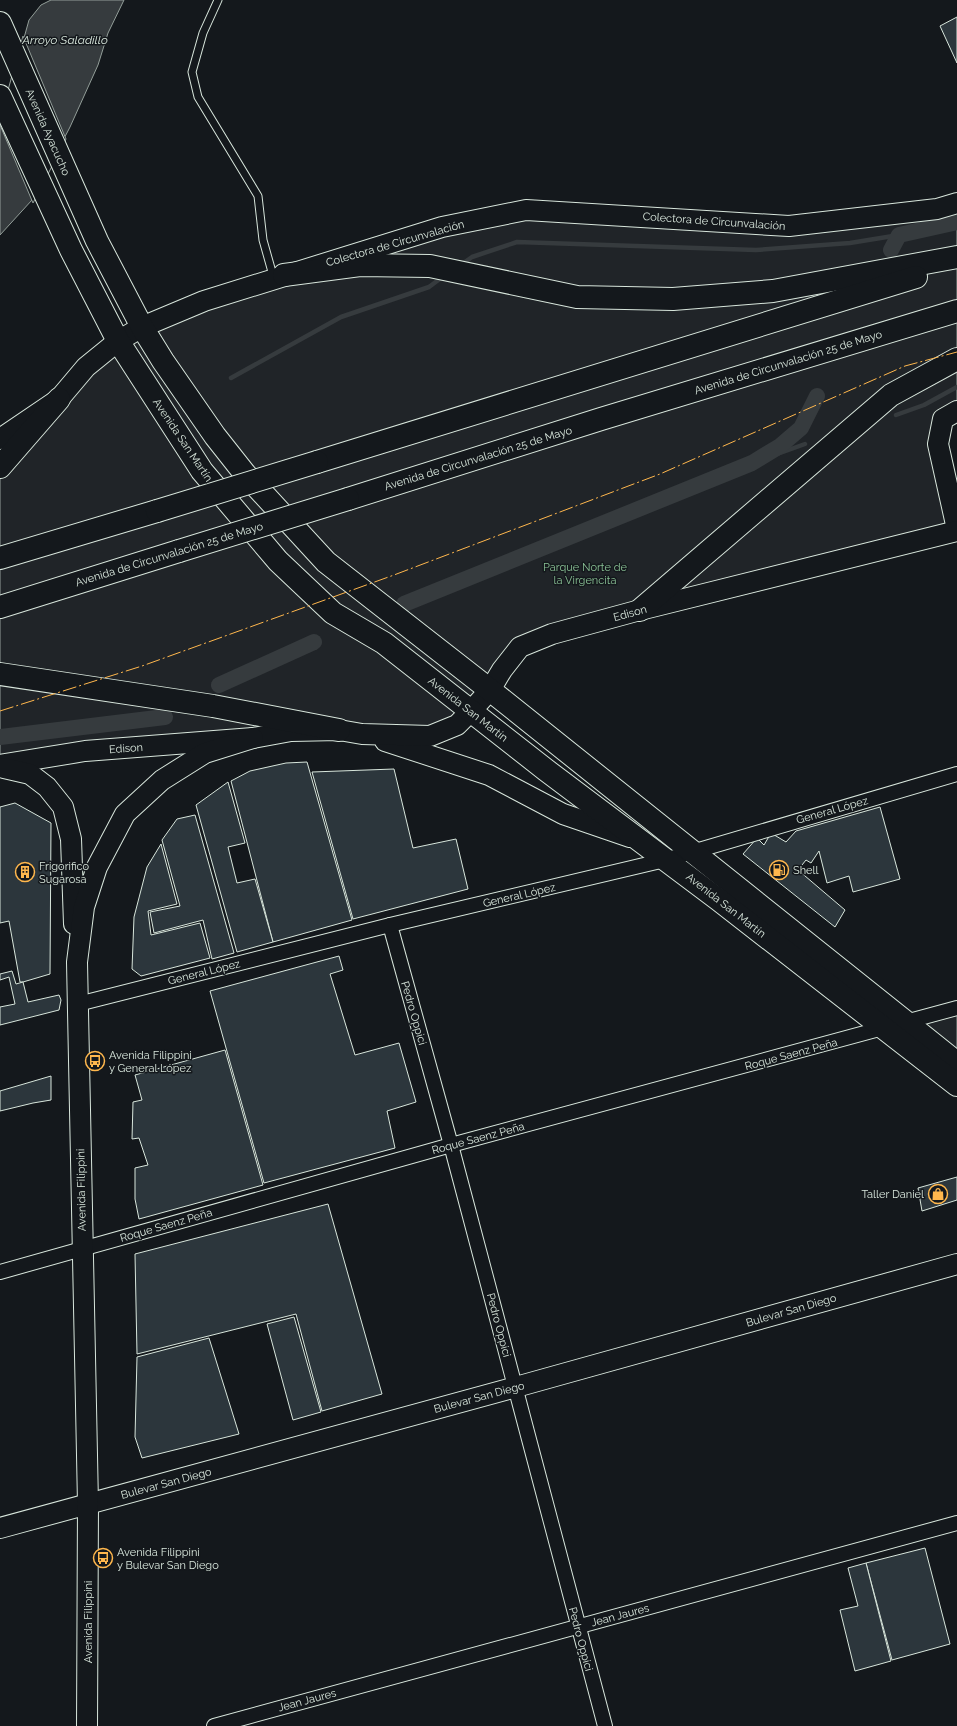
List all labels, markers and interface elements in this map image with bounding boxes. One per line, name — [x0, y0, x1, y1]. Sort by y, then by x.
water label: Arroyo Saladillo — [21, 33, 108, 47]
street label: Avenida Ayacucho — [23, 87, 73, 178]
street label: Colectora de Circunvalación — [642, 210, 786, 233]
street label: Colectora de Circunvalación — [325, 218, 466, 269]
street label: Avenida de Circunvalación 25 de Mayo — [693, 328, 884, 397]
street label: Avenida San Martín — [150, 396, 215, 484]
street label: Avenida de Circunvalación 25 de Mayo — [383, 424, 574, 493]
street label: Avenida de Circunvalación 25 de Mayo — [74, 520, 265, 589]
park label: Parque Norte de la Virgencita — [543, 561, 628, 587]
street label: Edison — [612, 603, 648, 624]
street label: Avenida San Martín — [425, 674, 510, 745]
street label: Edison — [109, 741, 143, 756]
street label: General López — [795, 794, 870, 827]
fuel station icon: Shell — [768, 859, 790, 881]
place label: Frigorifico Sugarosa — [39, 860, 89, 886]
building icon: Frigorifico Sugarosa — [14, 861, 36, 883]
place label: Shell — [793, 864, 819, 877]
street label: Avenida San Martín — [683, 870, 768, 941]
street label: General López — [482, 881, 557, 910]
street label: General López — [167, 957, 242, 988]
street label: Pedro Oppici — [398, 980, 429, 1047]
street label: Roque Saenz Peña — [743, 1036, 839, 1073]
place label: Avenida Filippini y General López — [109, 1049, 192, 1075]
bus stop icon: Avenida Filippini y General López — [84, 1050, 106, 1072]
street label: Roque Saenz Peña — [430, 1120, 526, 1157]
street label: Avenida Filippini — [74, 1149, 89, 1231]
shop icon: Taller Daniel — [927, 1183, 949, 1205]
place label: Taller Daniel — [862, 1188, 924, 1201]
street label: Roque Saenz Peña — [118, 1206, 214, 1245]
street label: Bulevar San Diego — [745, 1291, 838, 1330]
street label: Pedro Oppici — [484, 1292, 513, 1359]
street label: Bulevar San Diego — [432, 1379, 526, 1416]
street label: Bulevar San Diego — [119, 1465, 213, 1502]
place label: Avenida Filippini y Bulevar San Diego — [117, 1546, 219, 1572]
bus stop icon: Avenida Filippini y Bulevar San Diego — [92, 1547, 114, 1569]
street label: Avenida Filippini — [82, 1581, 95, 1663]
street label: Jean Jaures — [590, 1601, 651, 1629]
street label: Pedro Oppici — [566, 1606, 595, 1673]
street label: Jean Jaures — [277, 1686, 338, 1714]

